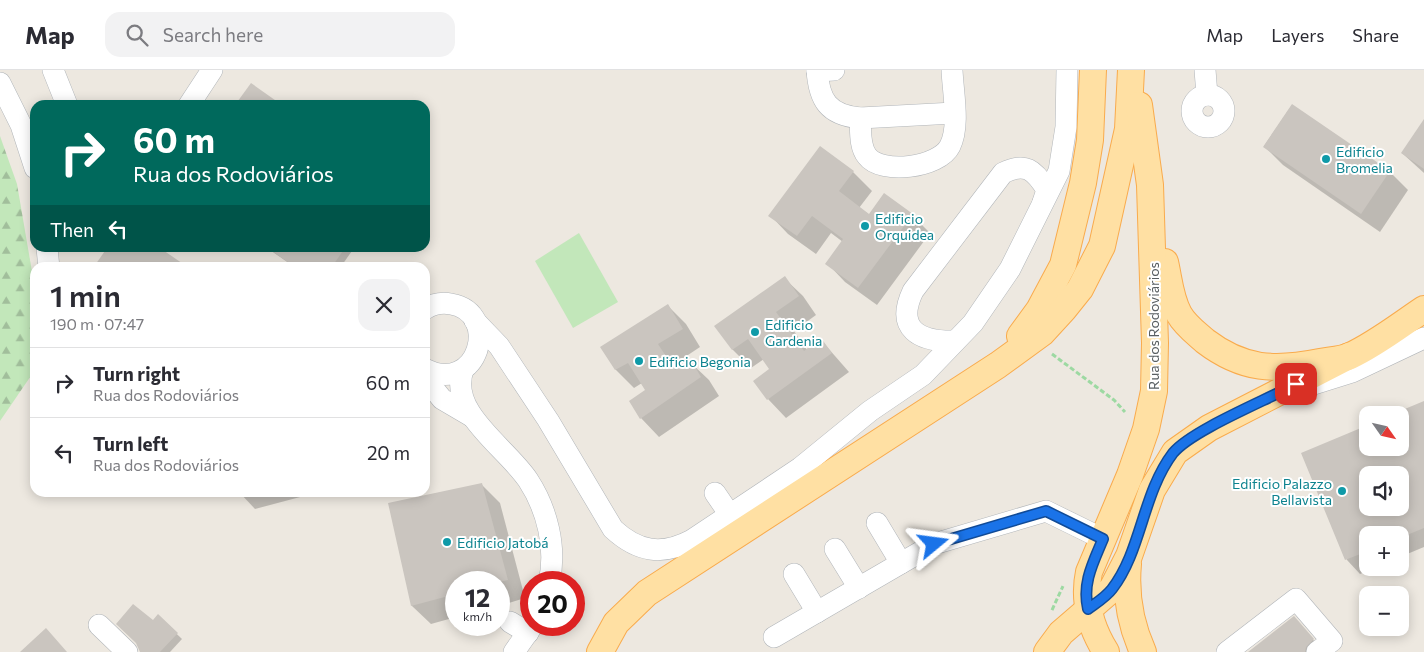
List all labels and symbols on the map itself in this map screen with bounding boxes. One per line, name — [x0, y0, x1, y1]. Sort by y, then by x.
place label: Edificio Bromelia — [1336, 143, 1393, 176]
marker: Edificio Bromelia — [1320, 153, 1332, 165]
place label: Edificio Orquidea — [875, 210, 934, 243]
marker: Edificio Orquidea — [859, 220, 871, 232]
street label: Rua dos Rodoviários — [1145, 262, 1162, 390]
place label: Edificio Gardenia — [765, 316, 822, 349]
marker: Edificio Gardenia — [749, 326, 761, 338]
place label: Edificio Begonia — [649, 353, 751, 370]
marker: Edificio Begonia — [633, 355, 645, 367]
pin — [1275, 363, 1317, 405]
north arrow — [1359, 406, 1409, 456]
place label: Edificio Palazzo Bellavista — [1232, 475, 1332, 508]
marker: Edificio Palazzo Bellavista — [1336, 485, 1348, 497]
position arrow — [907, 517, 959, 569]
place label: Edificio Jatobá — [457, 534, 549, 551]
marker: Edificio Jatobá — [441, 536, 453, 548]
speed limit sign: 20 — [520, 571, 585, 636]

